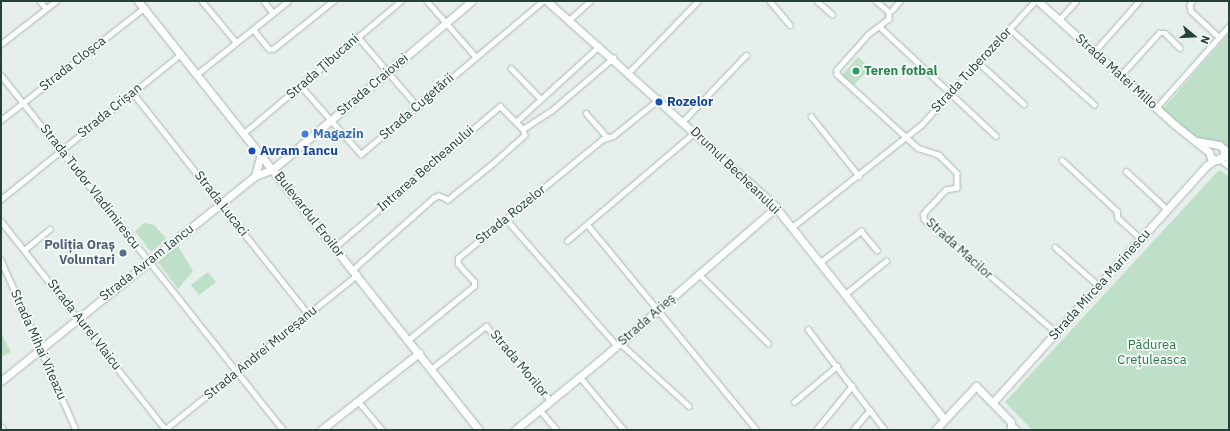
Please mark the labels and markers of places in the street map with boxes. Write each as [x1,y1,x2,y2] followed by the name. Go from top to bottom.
[864,63,937,79] place label: Teren fotbal
[851,66,861,76] marker: Teren fotbal
[667,94,713,110] place label: Rozelor
[654,97,664,107] marker: Rozelor
[313,126,364,142] place label: Magazin
[300,129,310,139] marker: Magazin
[260,143,338,159] place label: Avram Iancu
[247,146,257,156] marker: Avram Iancu
[44,238,115,269] place label: Poliția Oraș Voluntari
[118,248,128,258] marker: Poliția Oraș Voluntari

